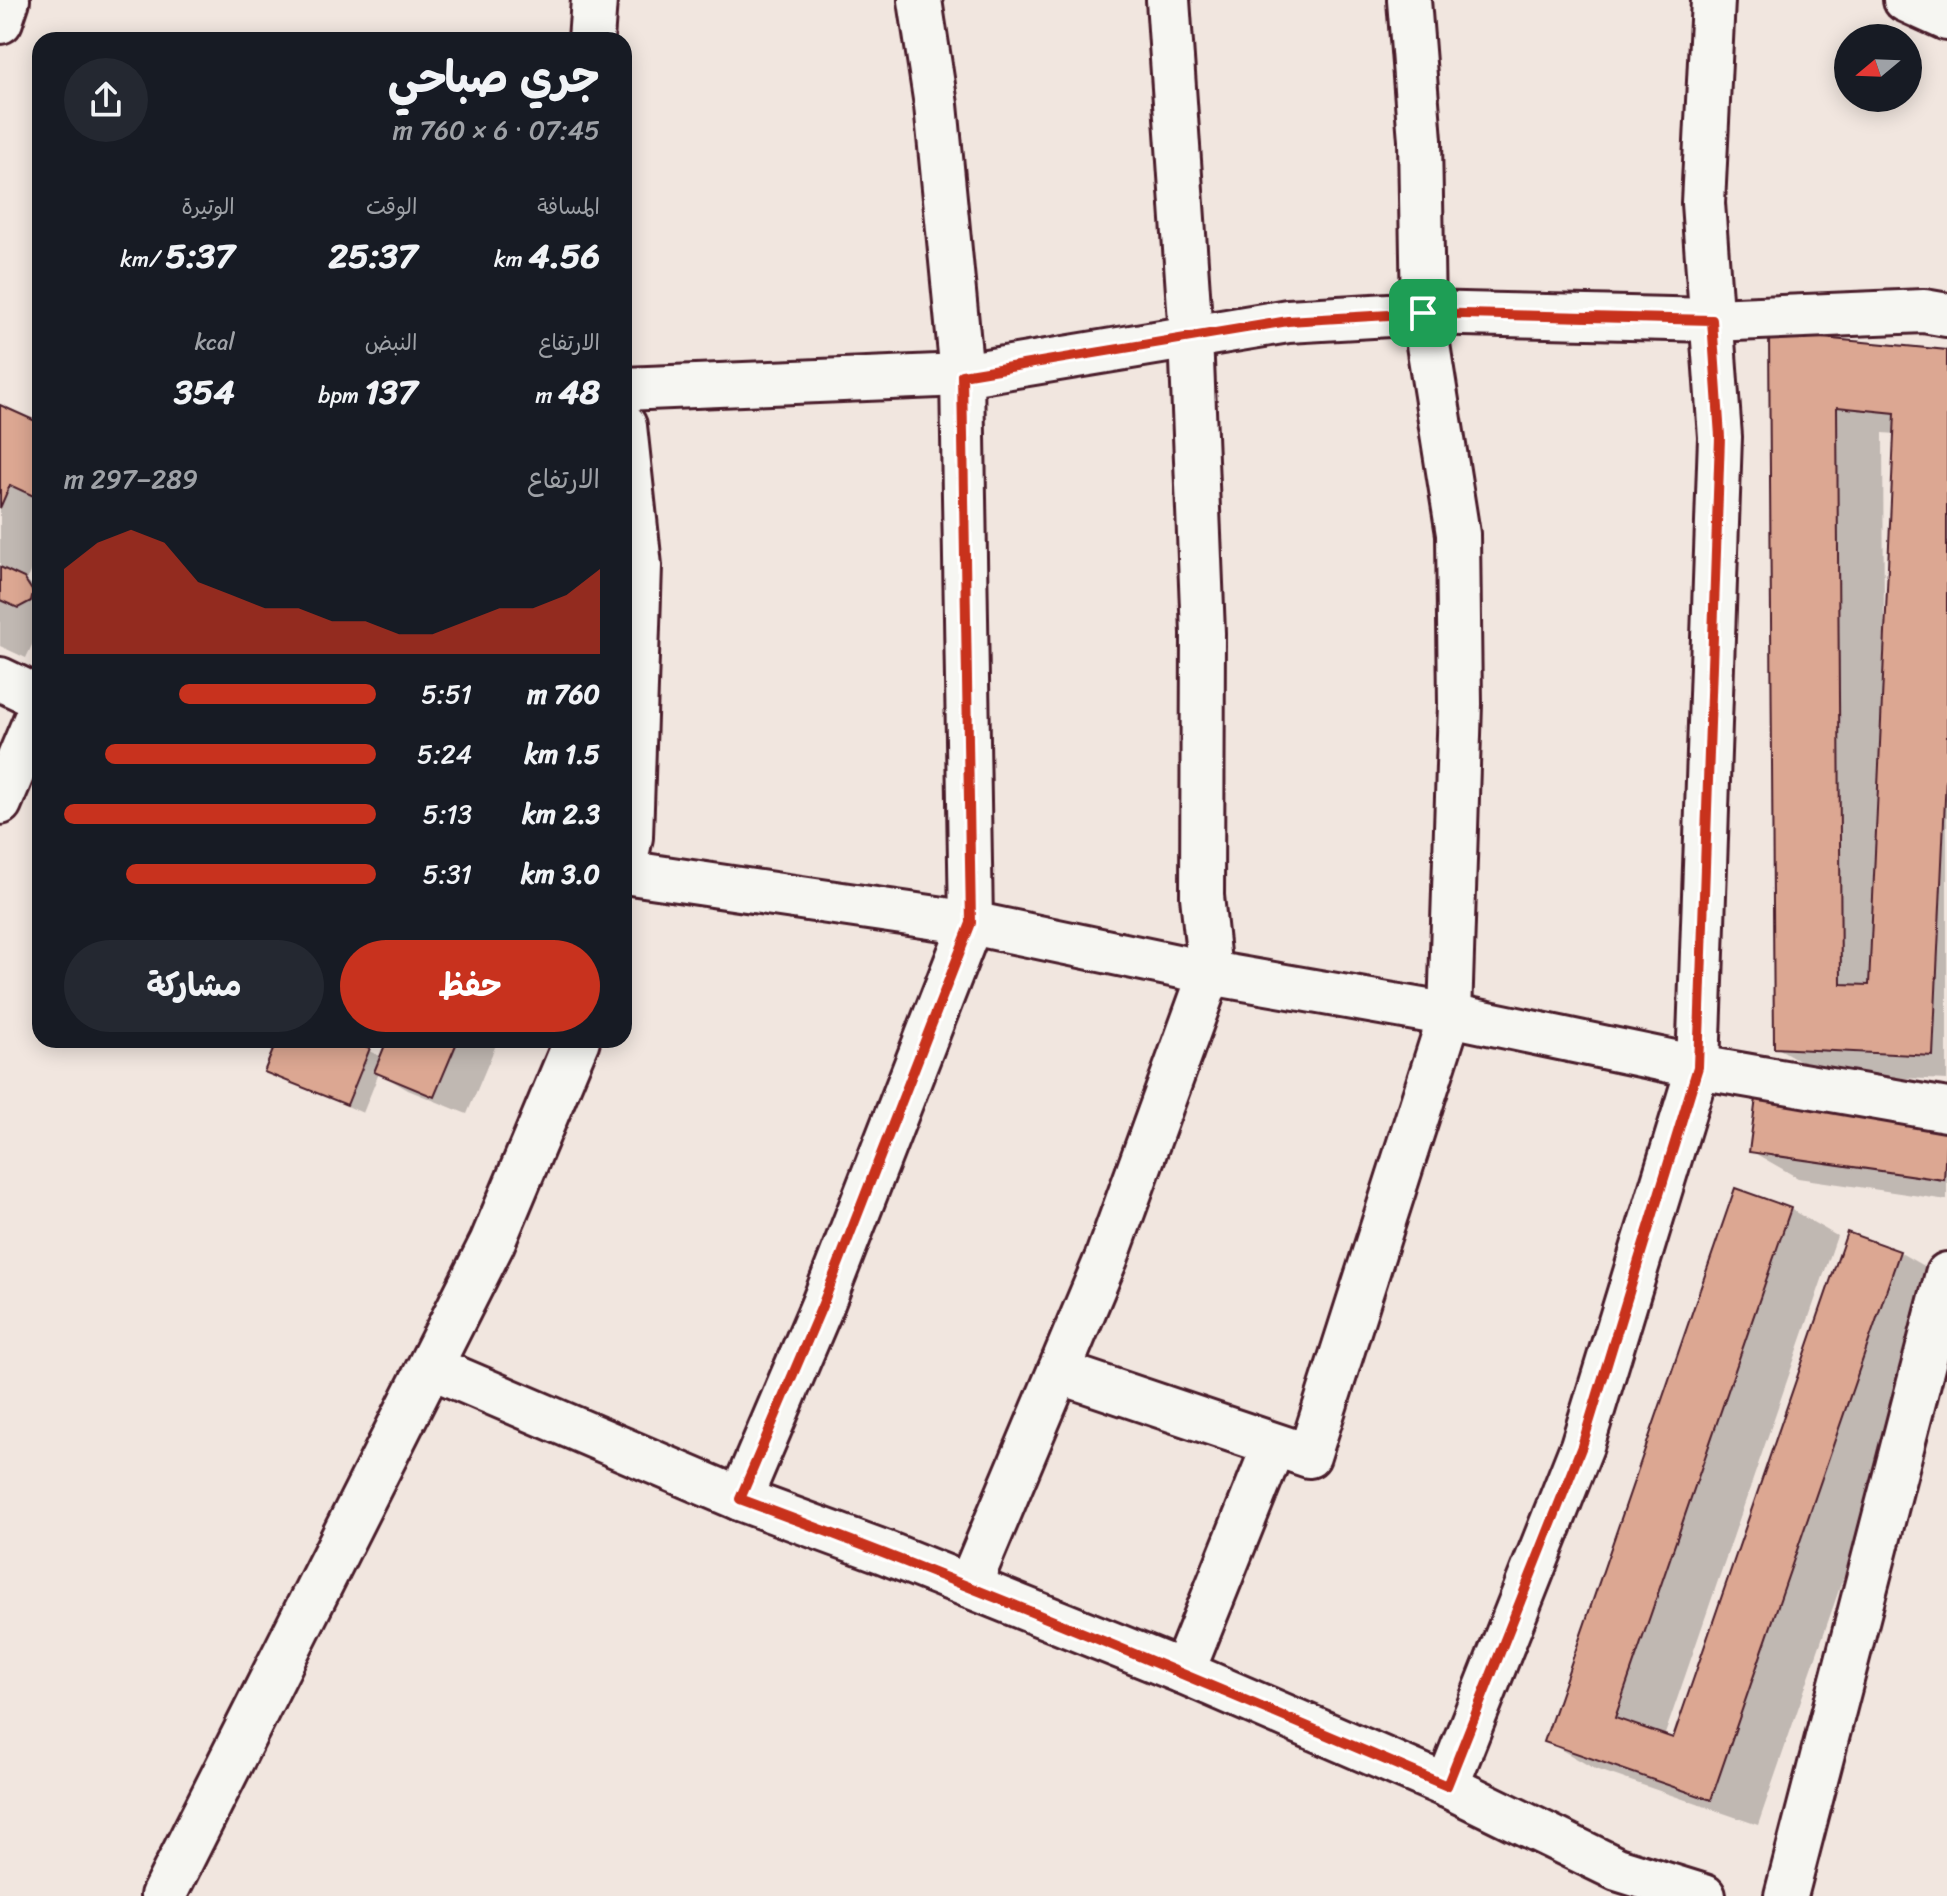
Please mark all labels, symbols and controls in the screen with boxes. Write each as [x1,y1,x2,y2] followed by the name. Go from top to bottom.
[1834,24,1922,112] north arrow
[1834,24,1922,112] map controls
[388,38,600,116] text: جري صباحي
[64,58,148,142] button: share
[393,107,600,153] text: 07:45 · 6 × 760 m
[182,187,235,226] text: الوتيرة
[366,187,417,226] text: الوقت
[537,187,600,226] text: المسافة
[166,226,235,286] text: 5:37
[329,226,417,286] text: 25:37
[528,226,600,286] text: 4.56
[120,240,166,279] text: /km
[494,240,528,279] text: km
[1389,279,1457,347] pin
[1401,291,1445,335] icon: arrive
[195,323,235,362] text: kcal
[365,323,417,362] text: النبض
[538,323,600,362] text: الارتفاع
[174,362,235,422] text: 354
[365,362,417,422] text: 137
[558,362,600,422] text: 48
[318,376,365,415] text: bpm
[536,376,558,415] text: m
[64,456,198,502] text: 289–297 m
[527,456,600,502] text: الارتفاع
[421,671,472,717] text: 5:51
[527,671,600,717] text: 760 m
[417,731,472,777] text: 5:24
[525,731,600,777] text: 1.5 km
[423,791,472,837] text: 5:13
[522,791,600,837] text: 2.3 km
[423,851,472,897] text: 5:31
[521,851,600,897] text: 3.0 km
[64,940,324,1032] button: مشاركة
[340,940,600,1032] button: حفظ

